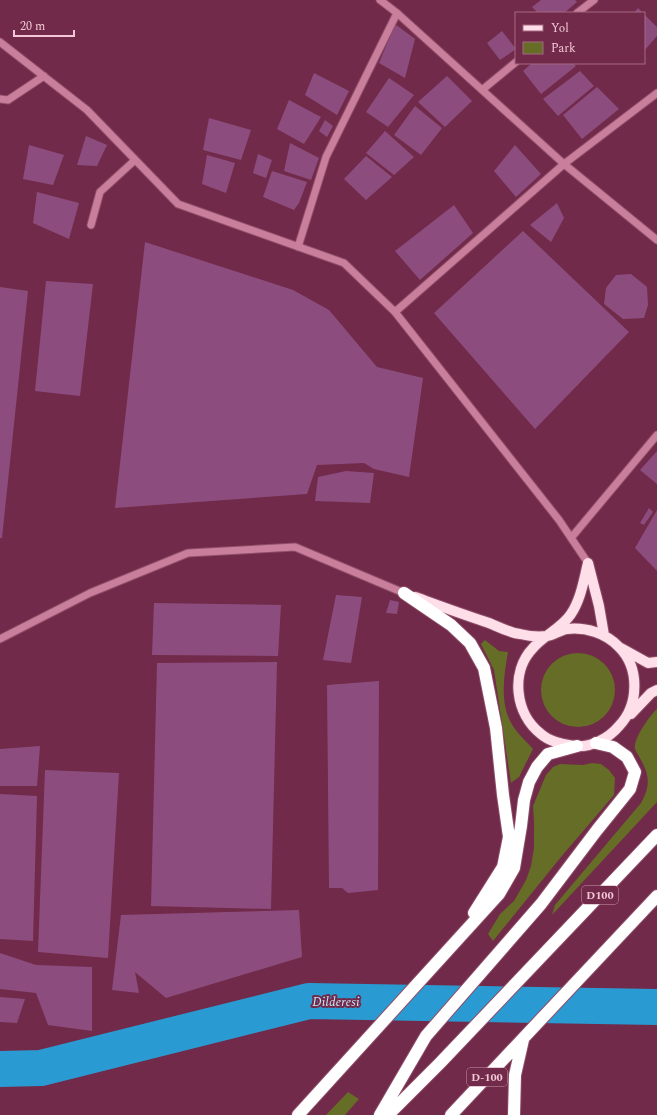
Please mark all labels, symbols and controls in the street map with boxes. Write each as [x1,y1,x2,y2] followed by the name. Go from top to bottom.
[14,12,74,38] scale bar
[515,12,645,64] legend
[20,17,45,36] text: 20 m
[551,19,569,38] text: Yol
[551,39,576,58] text: Park
[582,886,618,904] road number: D100
[312,992,360,1012] water label: Dilderesi
[467,1068,507,1086] road number: D-100

